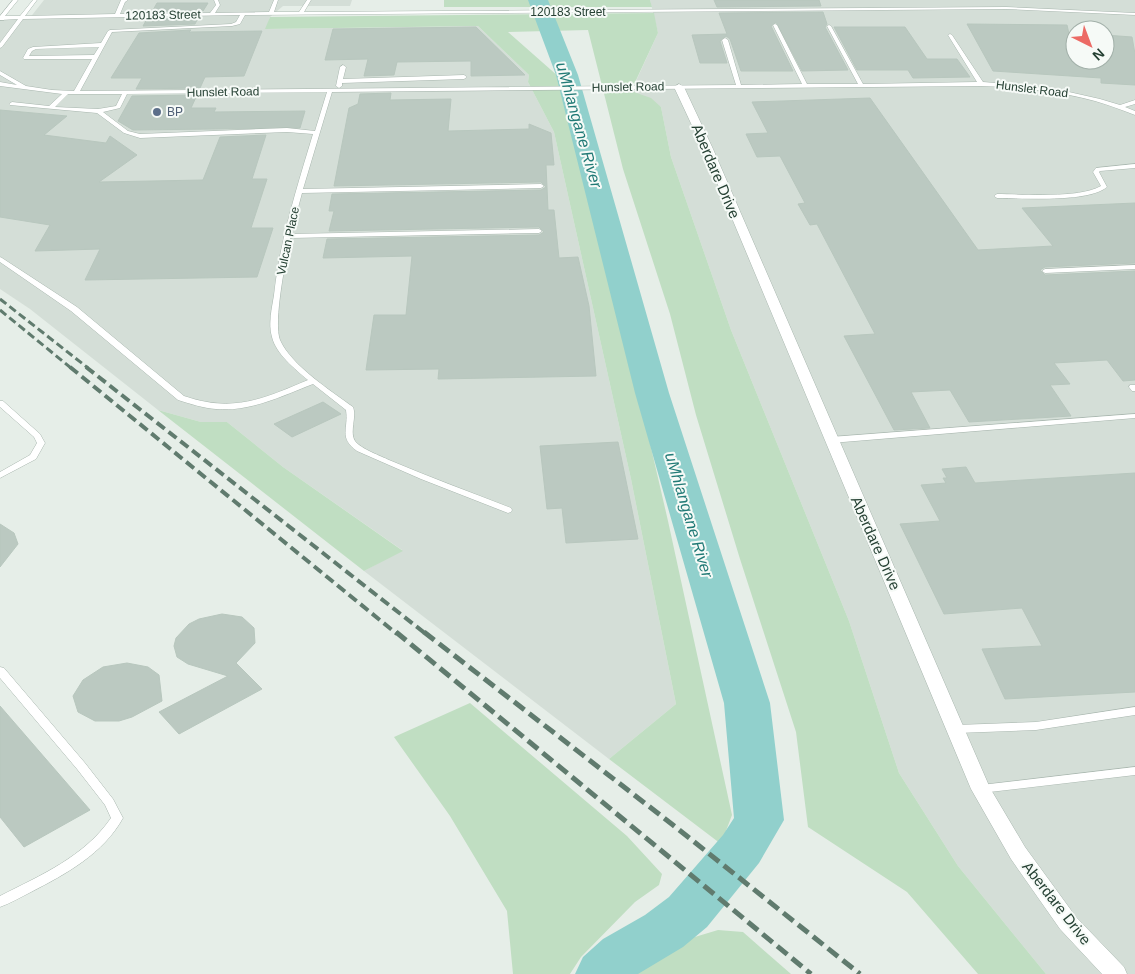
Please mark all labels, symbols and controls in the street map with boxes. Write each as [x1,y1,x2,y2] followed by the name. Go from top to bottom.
[530,5,606,19] street label: 120183 Street
[125,7,201,23] street label: 120183 Street
[1065,20,1115,70] north arrow
[1090,45,1108,64] text: N
[553,60,605,190] water label: uMhlangane River
[995,78,1069,100] street label: Hunslet Road
[592,79,664,95] street label: Hunslet Road
[187,84,259,100] street label: Hunslet Road
[167,105,183,119] place label: BP
[151,106,163,118] marker: BP
[688,121,744,221] street label: Aberdare Drive
[274,205,302,276] street label: Vulcan Place
[662,450,716,580] water label: uMhlangane River
[848,493,904,593] street label: Aberdare Drive
[1019,858,1095,948] street label: Aberdare Drive

